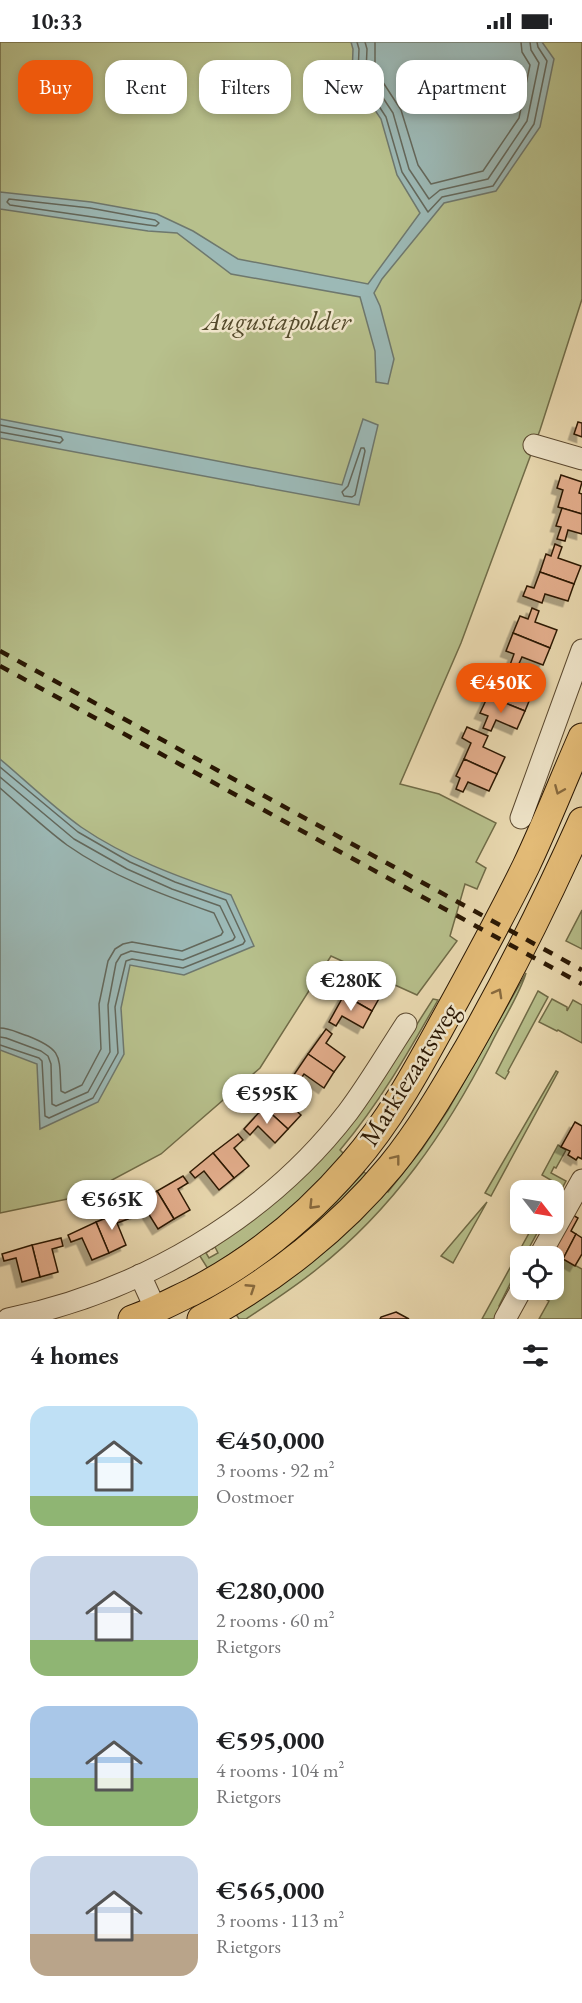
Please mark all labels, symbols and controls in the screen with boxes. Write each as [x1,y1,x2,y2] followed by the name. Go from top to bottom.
[30,7,83,36] text: 10:33
[18,60,93,114] chip: Buy
[105,60,187,114] chip: Rent
[199,60,291,114] chip: Filters
[303,60,384,114] chip: New
[396,60,527,114] chip: Apartment
[201,303,352,338] park label: Augustapolder
[459,663,543,714] pin: €450K
[470,669,532,695] text: €450K
[554,784,566,795] one-way arrow
[309,961,393,1012] pin: €280K
[320,967,382,993] text: €280K
[491,989,503,1000] one-way arrow
[351,996,467,1152] street label: Markiezaatsweg
[225,1074,309,1125] pin: €595K
[236,1080,298,1106] text: €595K
[389,1155,400,1166] one-way arrow
[70,1180,154,1231] pin: €565K
[510,1180,564,1234] north arrow
[510,1180,564,1300] map controls
[81,1186,143,1212] text: €565K
[309,1199,320,1209] one-way arrow
[510,1246,564,1300] button: locate
[245,1285,256,1296] one-way arrow
[30,1338,119,1372] text: 4 homes
[519,1339,552,1372] icon: filters
[216,1423,324,1457] text: €450,000
[78,1430,150,1502] icon: home
[216,1457,335,1483] text: 3 rooms · 92 m²
[216,1483,294,1509] text: Oostmoer
[216,1573,324,1607] text: €280,000
[78,1580,150,1652] icon: home
[216,1607,335,1633] text: 2 rooms · 60 m²
[216,1633,281,1659] text: Rietgors
[216,1723,324,1757] text: €595,000
[78,1730,150,1802] icon: home
[216,1757,344,1783] text: 4 rooms · 104 m²
[216,1783,281,1809] text: Rietgors
[216,1873,324,1907] text: €565,000
[78,1880,150,1952] icon: home
[216,1907,344,1933] text: 3 rooms · 113 m²
[216,1933,281,1959] text: Rietgors

